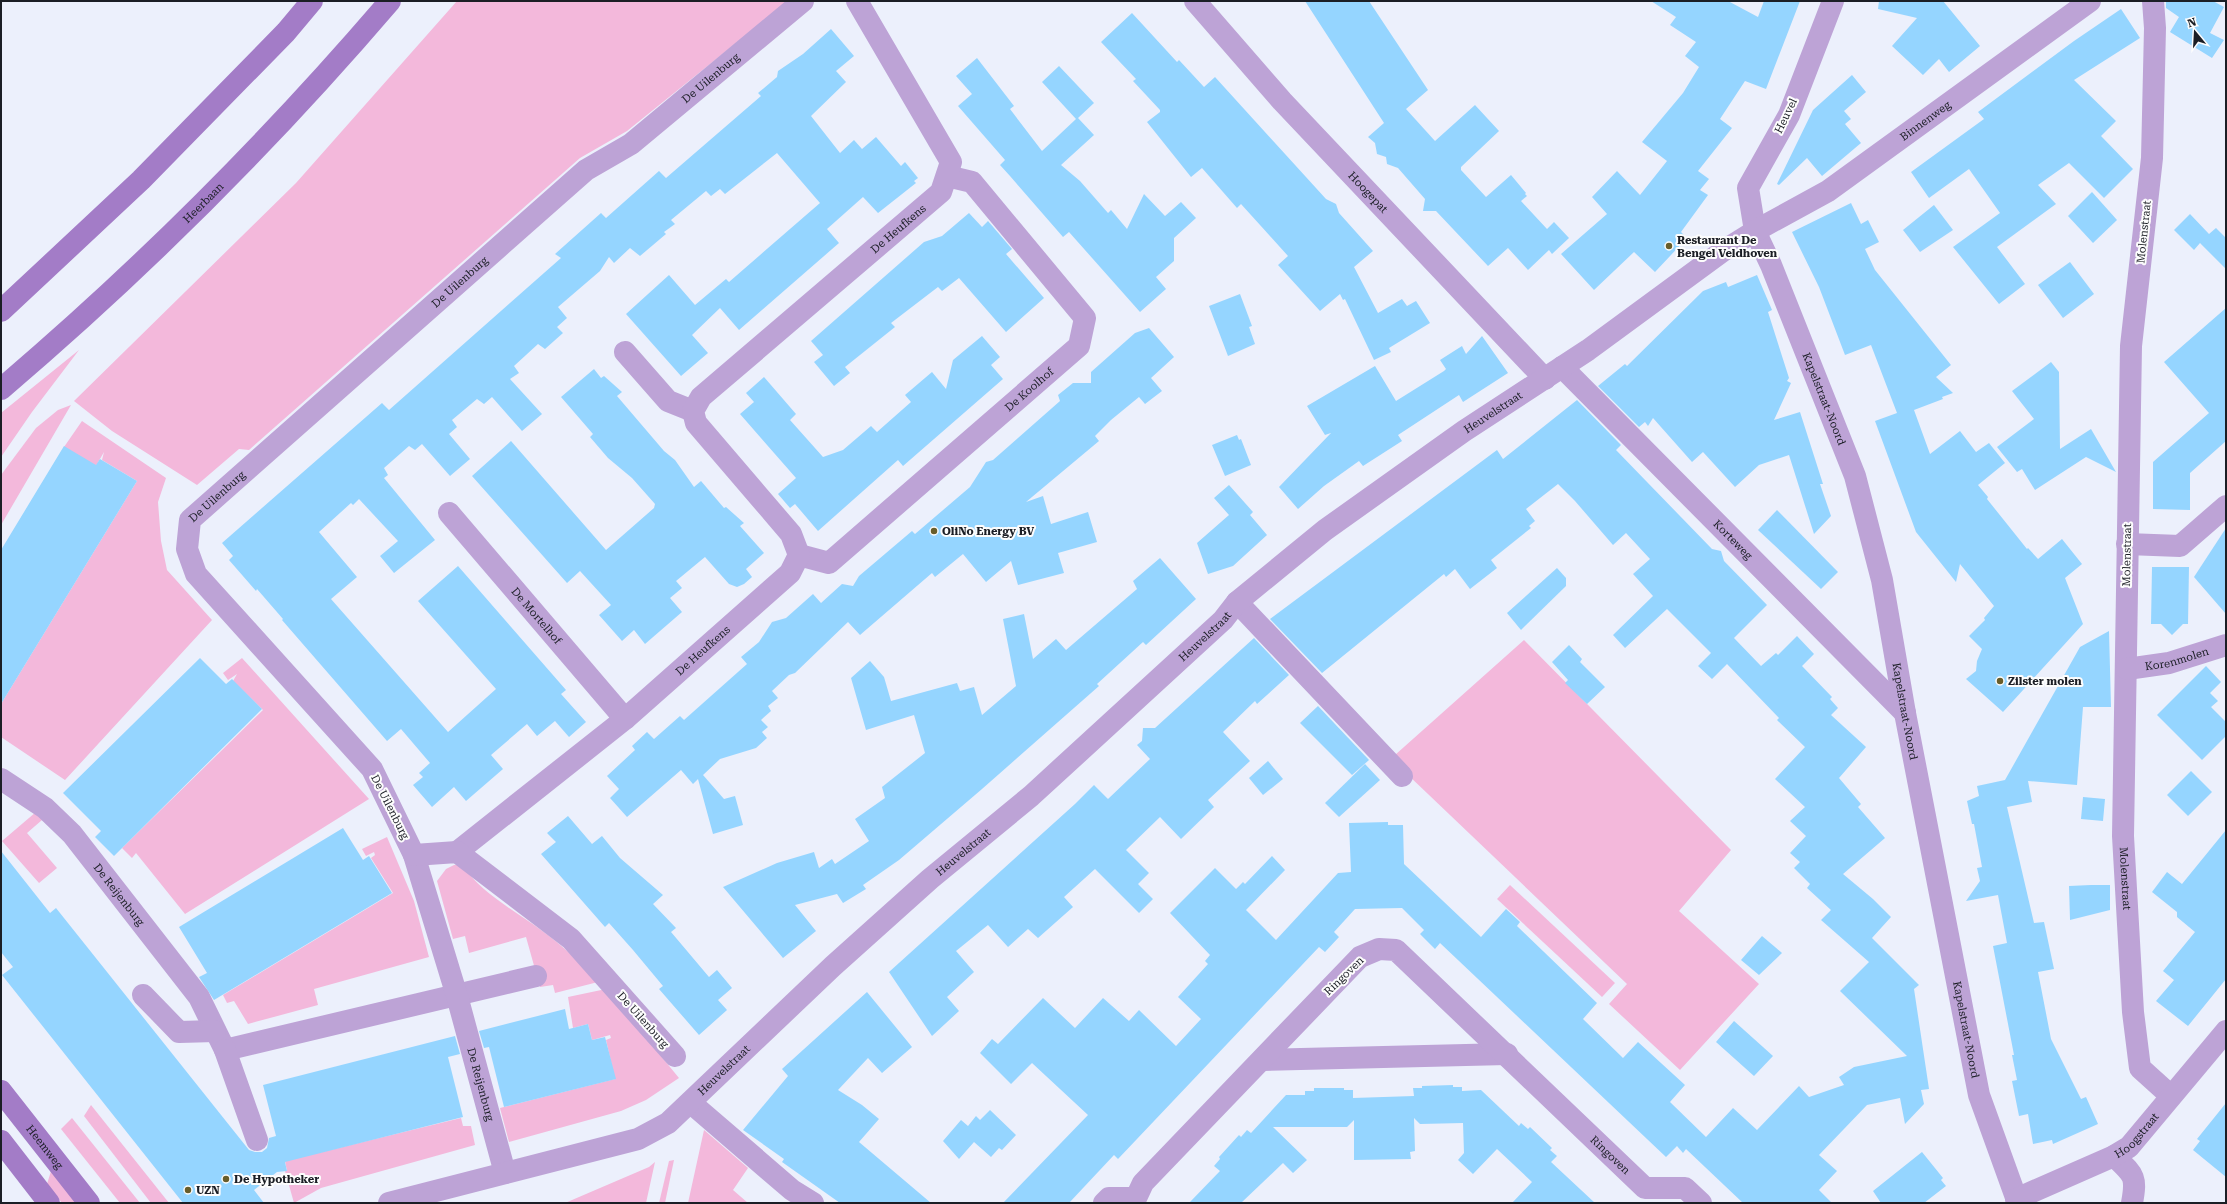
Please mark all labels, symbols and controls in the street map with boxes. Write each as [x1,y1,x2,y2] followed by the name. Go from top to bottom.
[2175,12,2215,52] north arrow
[2186,15,2199,30] text: N
[679,50,742,106] street label: De Uilenburg
[1772,96,1800,136] street label: Heuvel
[1897,97,1954,143] street label: Binnenweg
[1346,169,1391,215] street label: Hoogepat
[180,180,226,226] street label: Heerbaan
[2134,200,2154,264] street label: Molenstraat
[868,202,928,256] street label: De Heufkens
[1677,234,1778,260] place label: Restaurant De Bengel Veldhoven
[1664,241,1674,251] marker: Restaurant De Bengel Veldhoven
[429,253,491,310] street label: De Uilenburg
[1800,351,1848,447] street label: Kapelstraat-Noord
[1002,364,1057,414] street label: De Koolhof
[1461,388,1525,436] street label: Heuvelstraat
[186,467,248,525] street label: De Uilenburg
[1711,517,1756,563] street label: Korteweg
[2120,523,2134,587] street label: Molenstraat
[942,525,1034,538] place label: OliNo Energy BV
[929,526,939,536] marker: OliNo Energy BV
[509,585,565,647] street label: De Mortelhof
[1176,609,1234,664] street label: Heuvelstraat
[673,623,733,678] street label: De Heufkens
[2144,644,2210,673] street label: Korenmolen
[1890,662,1920,761] street label: Kapelstraat-Noord
[2008,675,2082,688] place label: Zilster molen
[1995,676,2005,686] marker: Zilster molen
[368,773,412,842] street label: De Uilenburg
[933,825,993,878] street label: Heuvelstraat
[2117,847,2134,911] street label: Molenstraat
[91,861,148,929] street label: De Reijenburg
[1321,954,1367,998] street label: Ringoven
[1951,980,1982,1079] street label: Kapelstraat-Noord
[615,989,672,1051] street label: De Uilenburg
[695,1042,752,1098] street label: Heuvelstraat
[465,1046,497,1123] street label: De Reijenburg
[2112,1110,2161,1161] street label: Hoogstraat
[24,1122,67,1172] street label: Heemweg
[1588,1133,1633,1177] street label: Ringoven
[234,1173,319,1186] place label: De Hypotheker
[221,1174,231,1184] marker: De Hypotheker
[196,1184,220,1197] place label: UZN
[183,1185,193,1195] marker: UZN

